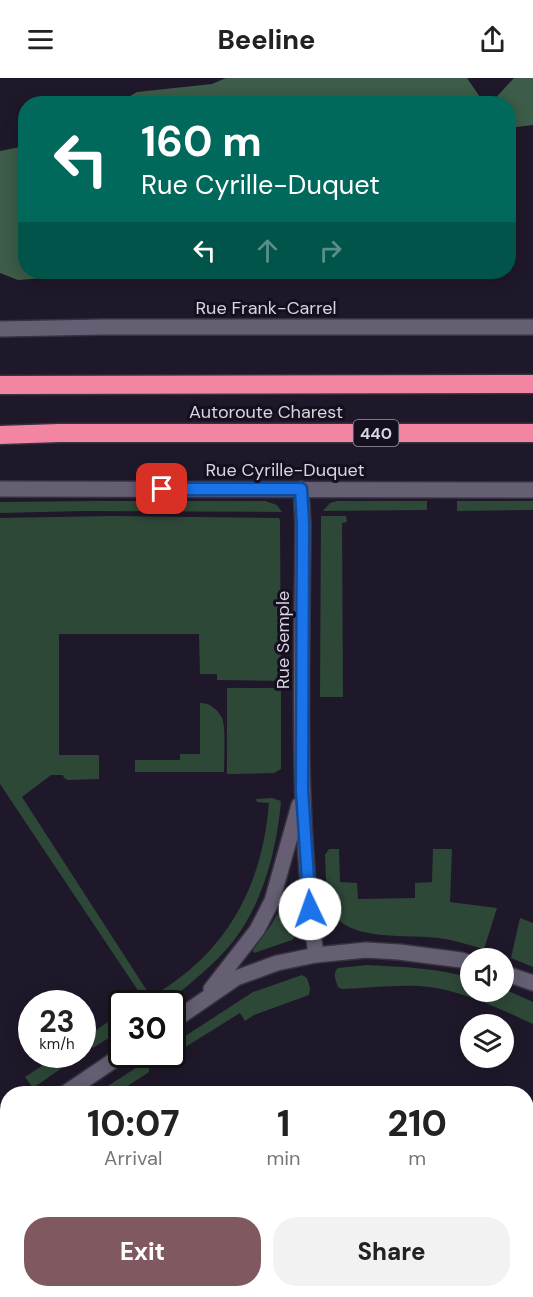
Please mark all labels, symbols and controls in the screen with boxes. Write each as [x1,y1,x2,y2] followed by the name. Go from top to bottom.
[218,22,315,57] text: Beeline
[24,23,57,56] icon: menu
[476,23,509,56] icon: share
[141,114,262,169] text: 160 m
[42,120,120,198] icon: left
[141,167,380,202] text: Rue Cyrille-Duquet
[188,234,221,267] icon: left
[251,234,284,267] icon: ahead
[314,234,347,267] icon: right
[195,296,337,320] street label: Rue Frank-Carrel
[189,400,343,424] street label: Autoroute Charest
[354,420,398,446] road number: 440
[205,458,365,482] street label: Rue Cyrille-Duquet
[136,463,187,514] pin
[145,472,178,505] icon: arrive
[271,591,295,689] street label: Rue Semple
[278,877,342,941] position arrow
[460,948,514,1068] map controls
[460,948,514,1002] button: sound
[108,990,186,1068] speed limit sign: 30
[39,1002,75,1041] text: 23
[460,1014,514,1068] button: layers
[39,1034,75,1054] text: km/h
[87,1100,180,1147] text: 10:07
[277,1100,290,1147] text: 1
[388,1100,447,1147] text: 210
[104,1145,162,1171] text: Arrival
[266,1145,301,1171] text: min
[408,1145,426,1171] text: m
[24,1217,261,1286] button: Exit
[273,1217,510,1286] button: Share

